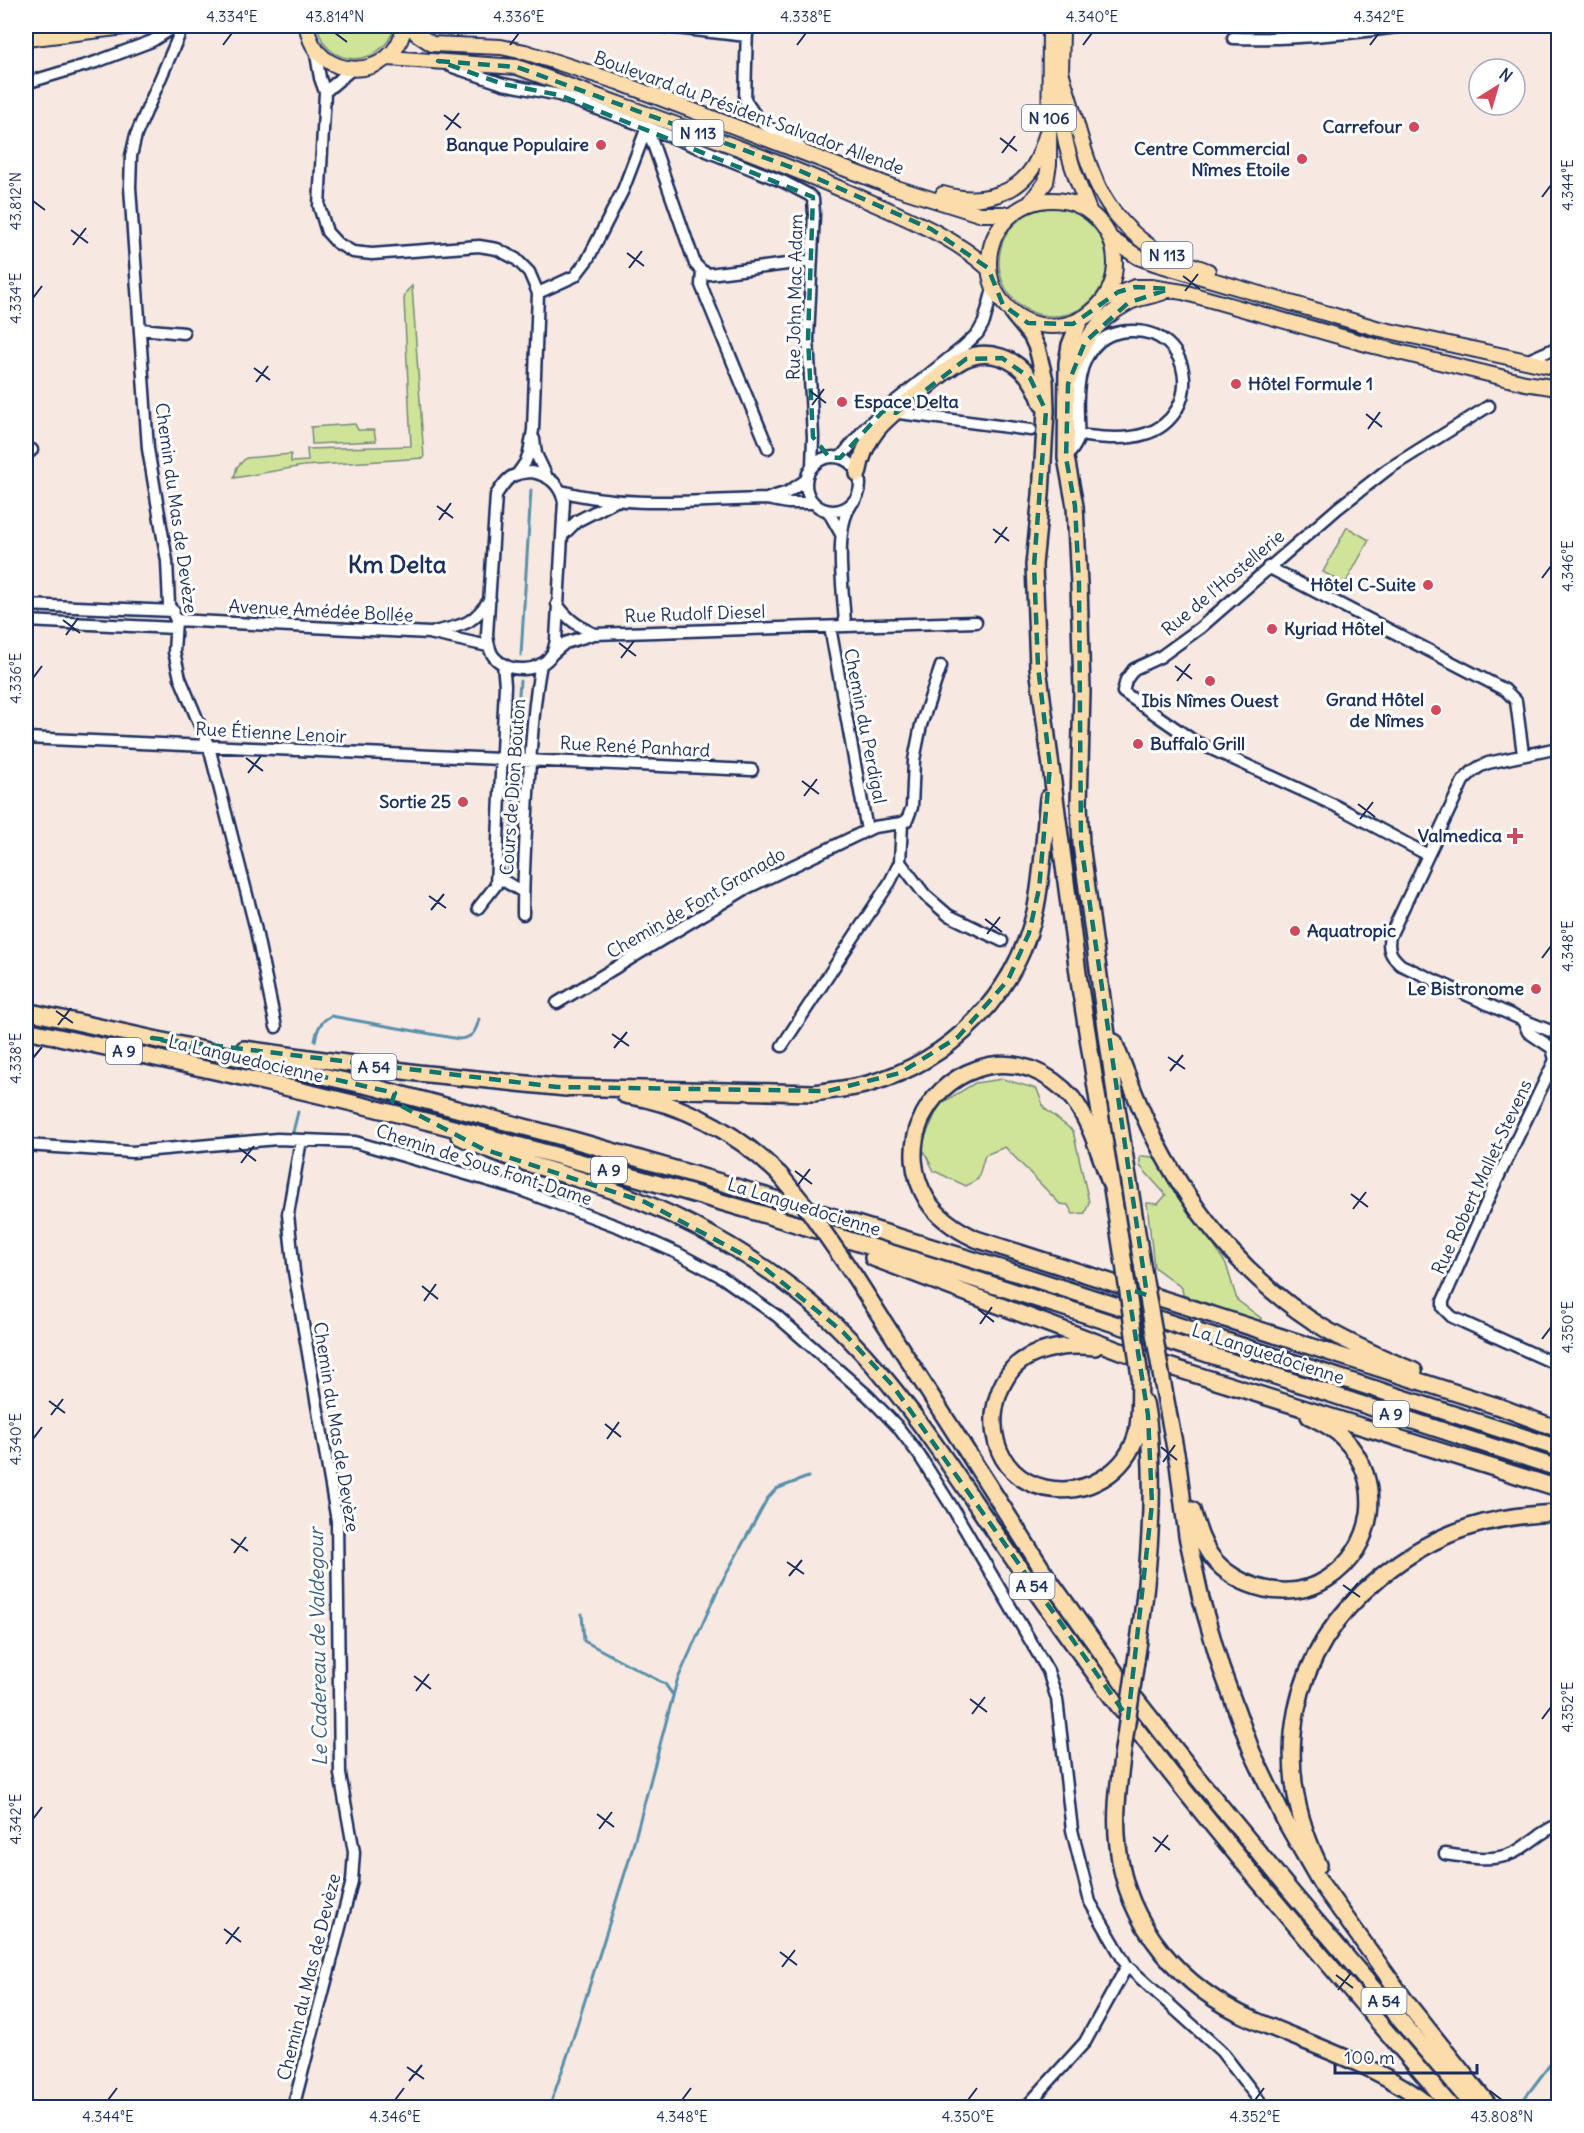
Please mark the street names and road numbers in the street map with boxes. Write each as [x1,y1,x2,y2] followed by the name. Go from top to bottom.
[591,46,907,179] street label: Boulevard du Président Salvador Allende
[1022,105,1076,131] road number: N 106
[672,120,724,146] road number: N 113
[782,213,807,380] street label: Rue John Mac Adam
[1142,242,1192,268] road number: N 113
[150,401,203,615] street label: Chemin du Mas de Devèze
[1157,525,1289,641] street label: Rue de l'Hostellerie
[228,594,414,627] street label: Avenue Amédée Bollée
[624,600,766,627] street label: Rue Rudolf Diesel
[839,646,892,806] street label: Chemin du Perdigal
[495,698,530,876] street label: Cours de Dion Bouton
[195,717,348,748] street label: Rue Étienne Lenoir
[559,731,711,762] street label: Rue René Panhard
[602,842,789,963] street label: Chemin de Font Granado
[166,1029,326,1088] street label: La Languedocienne
[106,1038,142,1064] road number: A 9
[352,1054,397,1080] road number: A 54
[1426,1076,1537,1278] street label: Rue Robert Mallet-Stevens
[373,1119,595,1210] street label: Chemin de Sous Font-Dame
[591,1157,627,1183] road number: A 9
[725,1172,883,1241] street label: La Languedocienne
[1189,1318,1347,1389] street label: La Languedocienne
[309,1320,364,1534] street label: Chemin du Mas de Devèze
[1373,1401,1409,1427] road number: A 9
[1010,1573,1054,1599] road number: A 54
[272,1871,345,2083] street label: Chemin du Mas de Devèze
[1362,1988,1406,2014] road number: A 54

